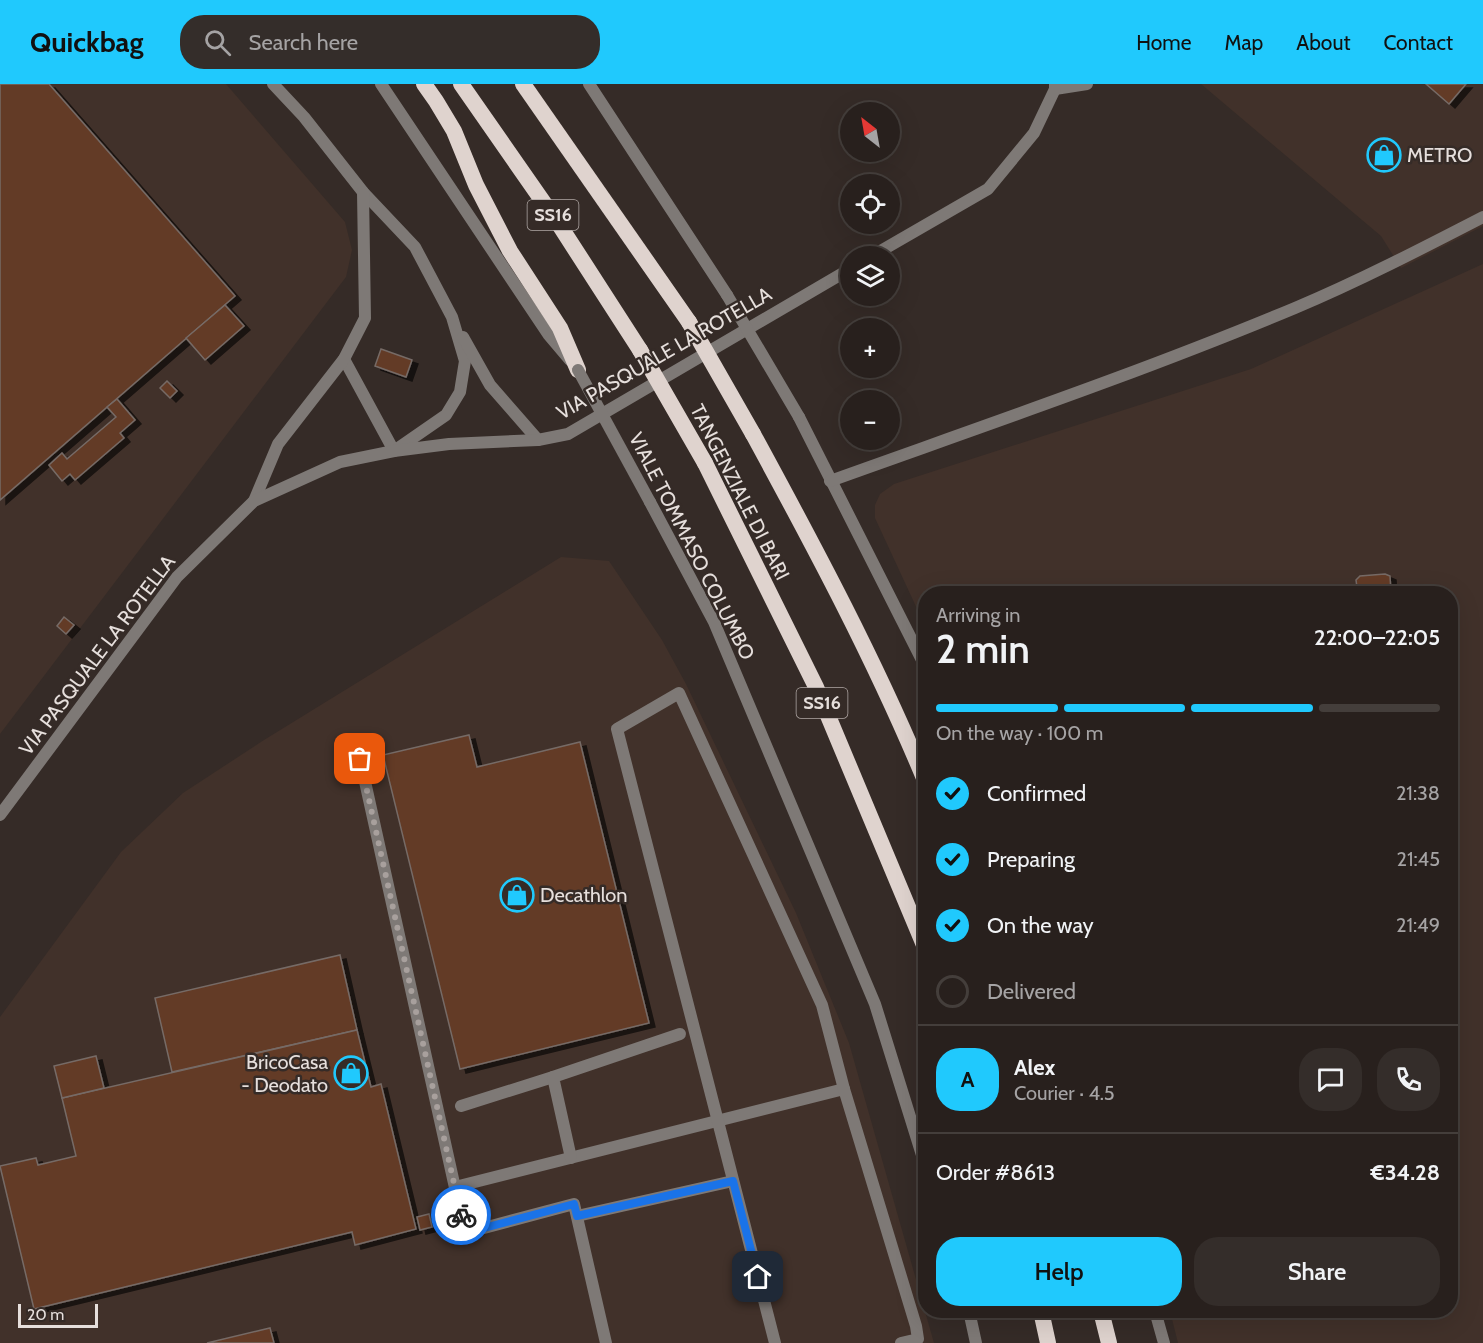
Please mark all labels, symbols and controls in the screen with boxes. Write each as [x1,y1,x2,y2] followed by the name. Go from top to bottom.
[180,15,600,69] search box
[30,25,144,59] text: Quickbag
[201,26,234,59] icon: search
[249,29,358,56] text: Search here
[1136,30,1192,55] text: Home
[1225,30,1263,55] text: Map
[1296,30,1350,55] text: About
[1383,30,1453,55] text: Contact
[840,102,900,162] north arrow
[840,102,900,450] map controls
[1366,137,1402,173] shop icon: METRO
[1407,143,1472,167] place label: METRO
[840,174,900,234] button: locate
[528,200,578,230] road number: SS16
[840,246,900,306] button: layers
[552,281,776,424] street label: VIA PASQUALE LA ROTELLA
[840,318,900,378] button: +
[840,390,900,450] button: −
[685,400,795,584] street label: TANGENZIALE DI BARI
[624,428,760,664] street label: VIALE TOMMASO COLUMBO
[14,550,180,760] street label: VIA PASQUALE LA ROTELLA
[936,603,1020,627] text: Arriving in
[1314,624,1440,651] text: 22:00–22:05
[936,625,1030,673] text: 2 min
[796,688,848,718] road number: SS16
[936,721,1103,745] text: On the way · 100 m
[334,733,385,784] pin
[343,742,376,775] icon: bag
[936,777,969,810] icon: check
[987,780,1086,807] text: Confirmed
[1396,781,1440,805] text: 21:38
[936,843,969,876] icon: check
[987,846,1075,873] text: Preparing
[1396,847,1440,871] text: 21:45
[499,877,535,913] shop icon: Decathlon
[540,883,628,907] place label: Decathlon
[936,909,969,942] icon: check
[987,912,1094,939] text: On the way
[1396,913,1440,937] text: 21:49
[987,978,1076,1005] text: Delivered
[1299,1048,1362,1111] button: chat
[1377,1048,1440,1111] button: phone
[241,1050,328,1097] place label: BricoCasa - Deodato
[1014,1054,1055,1081] text: Alex
[333,1055,369,1091] shop icon: BricoCasa - Deodato
[961,1066,974,1093] text: A
[1014,1081,1115,1105] text: Courier · 4.5
[936,1159,1055,1186] text: Order #8613
[1371,1159,1440,1186] text: €34.28
[431,1185,491,1245] courier
[445,1199,478,1232] icon: bike
[936,1237,1182,1306] button: Help
[1194,1237,1440,1306] button: Share
[732,1251,783,1302] pin
[741,1260,774,1293] icon: home
[18,1301,98,1328] scale bar
[27,1305,64,1324] text: 20 m

